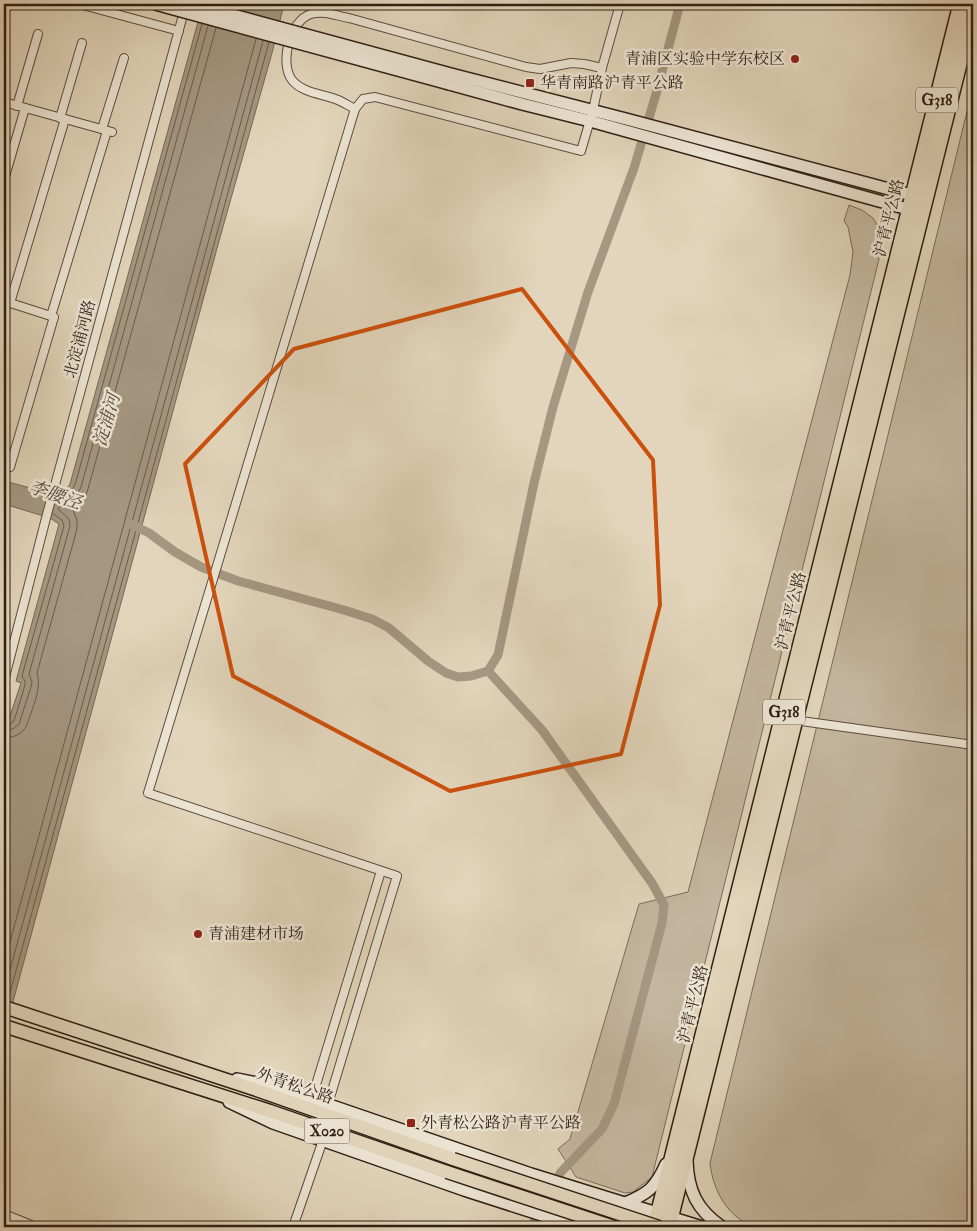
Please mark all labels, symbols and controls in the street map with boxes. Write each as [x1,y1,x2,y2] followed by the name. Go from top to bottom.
[625,49,785,69] place label: 青浦区实验中学东校区
[789,53,801,65] marker: 青浦区实验中学东校区
[540,73,684,93] place label: 华青南路沪青平公路
[524,77,536,89] marker: 华青南路沪青平公路
[916,88,958,112] road number: G318
[870,177,908,259] street label: 沪青平公路
[60,298,100,380] street label: 北淀浦河路
[89,388,126,449] water label: 淀浦河
[26,475,86,515] water label: 李腰泾
[772,570,810,652] street label: 沪青平公路
[763,700,805,724] road number: G318
[208,924,304,944] place label: 青浦建材市场
[192,928,204,940] marker: 青浦建材市场
[674,963,712,1045] street label: 沪青平公路
[254,1064,336,1108] street label: 外青松公路
[421,1113,581,1133] place label: 外青松公路沪青平公路
[405,1117,417,1129] marker: 外青松公路沪青平公路
[304,1118,350,1144] road number: X020

